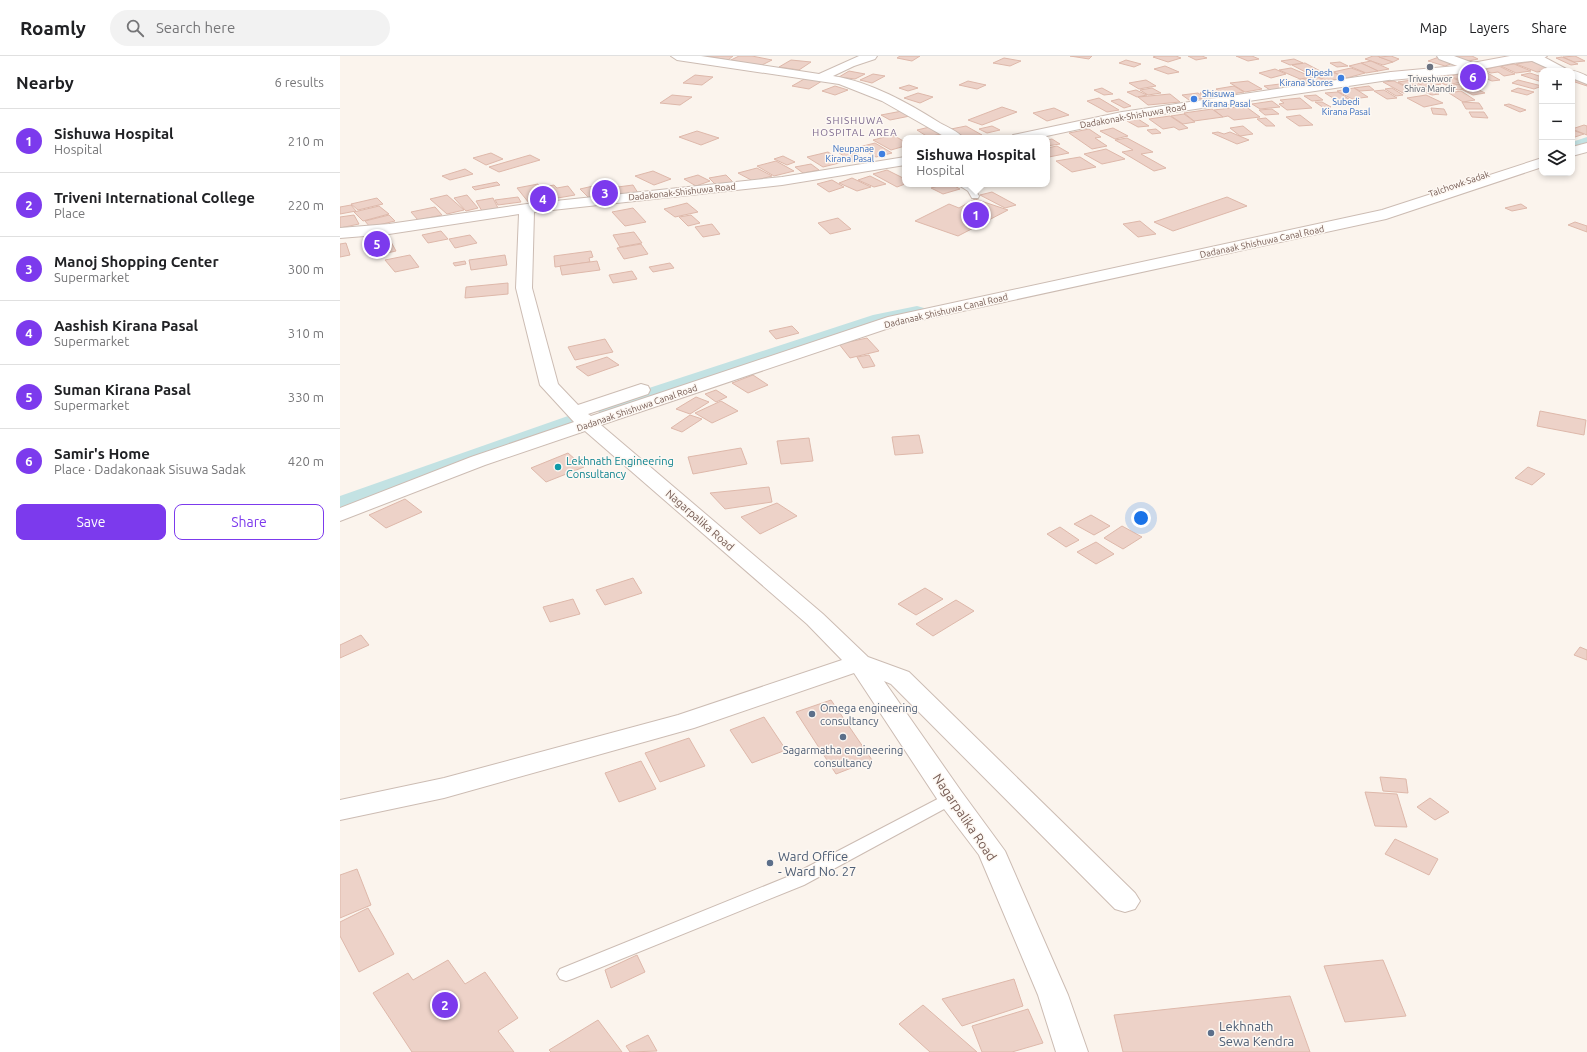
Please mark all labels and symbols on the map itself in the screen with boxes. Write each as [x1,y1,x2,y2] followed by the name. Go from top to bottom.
[1425,62,1435,72] marker: Triveshwor Shiva Mandir
[1460,62,1486,92] pin: 6
[1280,68,1333,88] place label: Dipesh Kirana Stores
[1336,73,1346,83] marker: Dipesh Kirana Stores
[1404,74,1456,94] place label: Triveshwor Shiva Mandir
[1341,85,1351,95] marker: Subedi Kirana Pasal
[1202,89,1251,109] place label: Shisuwa Kirana Pasal
[1189,94,1199,104] marker: Shisuwa Kirana Pasal
[1322,97,1371,117] place label: Subedi Kirana Pasal
[1079,102,1187,130] street label: Dadakonak-Shishuwa Road
[812,115,898,138] district label: SHISHUWA HOSPITAL AREA
[825,144,875,164] place label: Neupanae Kirana Pasal
[877,149,887,159] marker: Neupanae Kirana Pasal
[1427,169,1491,199] street label: Talchowk Sadak
[592,178,618,208] pin: 3
[628,181,736,203] street label: Dadakonak-Shishuwa Road
[530,184,556,214] pin: 4
[963,200,989,230] pin: 1
[1199,224,1325,260] street label: Dadanaak Shishuwa Canal Road
[364,229,390,259] pin: 5
[883,292,1009,330] street label: Dadanaak Shishuwa Canal Road
[575,383,699,433] street label: Dadanaak Shishuwa Canal Road
[566,455,674,480] place label: Lekhnath Engineering Consultancy
[553,462,563,472] marker: Lekhnath Engineering Consultancy
[663,487,737,553] street label: Nagarpalika Road
[1131,508,1151,528] your location
[820,702,918,727] place label: Omega engineering consultancy
[807,709,817,719] marker: Omega engineering consultancy
[838,732,848,742] marker: Sagarmatha engineering consultancy
[783,744,903,769] place label: Sagarmatha engineering consultancy
[931,771,999,863] street label: Nagarpalika Road
[778,849,856,878] place label: Ward Office - Ward No. 27
[765,858,775,868] marker: Ward Office - Ward No. 27
[432,990,458,1020] pin: 2
[1219,1019,1294,1048] place label: Lekhnath Sewa Kendra
[1206,1028,1216,1038] marker: Lekhnath Sewa Kendra

